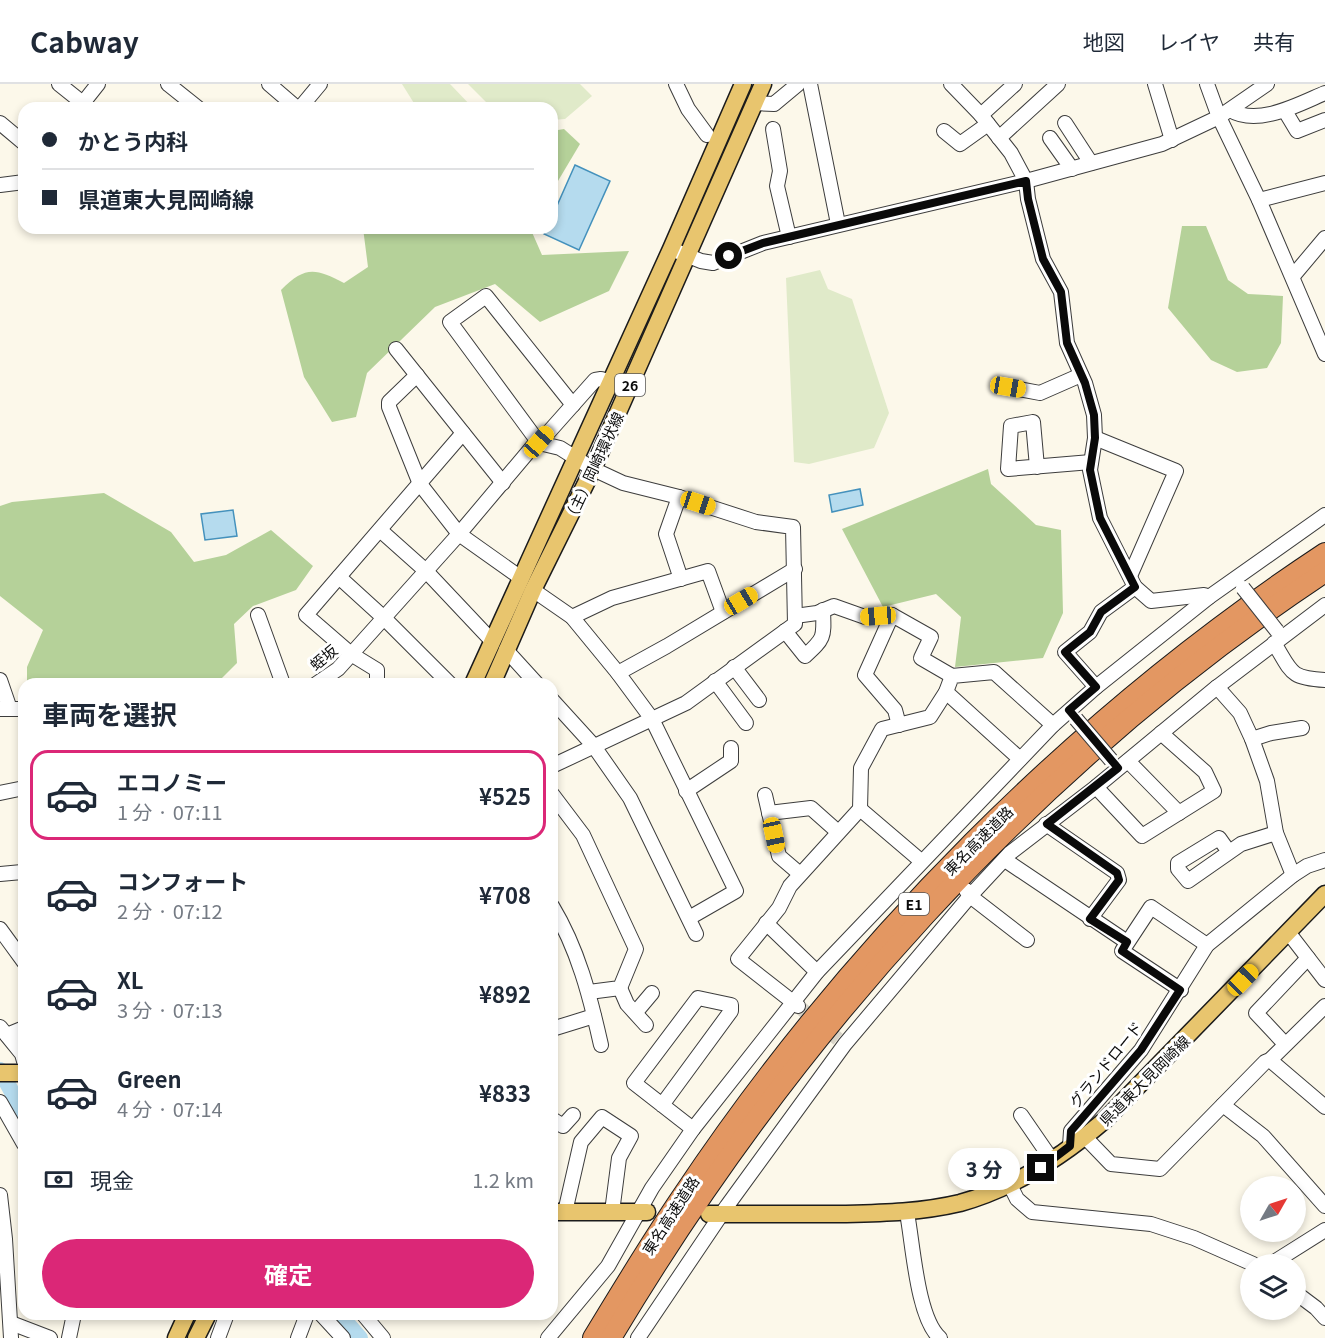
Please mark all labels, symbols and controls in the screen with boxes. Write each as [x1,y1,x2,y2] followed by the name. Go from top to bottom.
[30,21,139,61] text: Cabway
[1083,26,1125,56] text: 地図
[1158,26,1220,56] text: レイヤ
[1253,26,1295,56] text: 共有
[78,124,188,156] text: かとう内科
[78,182,254,214] text: 県道東大見岡崎線
[715,242,742,269] route start
[615,374,645,396] road number: 26
[989,375,1027,399] car
[558,408,628,526] street label: （主）岡崎環状線
[520,423,558,461] car
[678,489,718,517] car
[721,584,761,618] car
[859,606,897,626] car
[305,639,341,675] street label: 蛭坂
[42,694,177,733] text: 車両を選択
[117,765,227,797] text: エコノミー
[45,768,99,822] icon: car
[479,779,531,811] text: ¥525
[117,797,223,826] text: 1 分 · 07:11
[939,801,1017,879] street label: 東名高速道路
[761,816,787,854] car
[117,864,248,896] text: コンフォート
[45,867,99,921] icon: car
[479,878,531,910] text: ¥708
[899,893,929,915] road number: E1
[117,896,223,925] text: 2 分 · 07:12
[1224,961,1262,999] car
[117,963,144,995] text: XL
[45,966,99,1020] icon: car
[479,977,531,1009] text: ¥892
[117,995,223,1024] text: 3 分 · 07:13
[1064,1017,1146,1111] street label: グランドロード
[1094,1030,1194,1130] street label: 県道東大見岡崎線
[117,1062,182,1094] text: Green
[45,1065,99,1119] icon: car
[479,1076,531,1108] text: ¥833
[117,1094,223,1123] text: 4 分 · 07:14
[948,1147,1020,1189] callout: 3 分
[966,1154,1002,1183] text: 3 分
[1027,1154,1054,1181] route end
[42,1163,75,1196] icon: cash
[90,1163,134,1195] text: 現金
[472,1165,534,1194] text: 1.2 km
[637,1172,703,1258] street label: 東名高速道路
[1240,1176,1306,1242] north arrow
[1240,1176,1306,1320] map controls
[42,1239,534,1308] button: 確定
[1240,1254,1306,1320] button: layers

